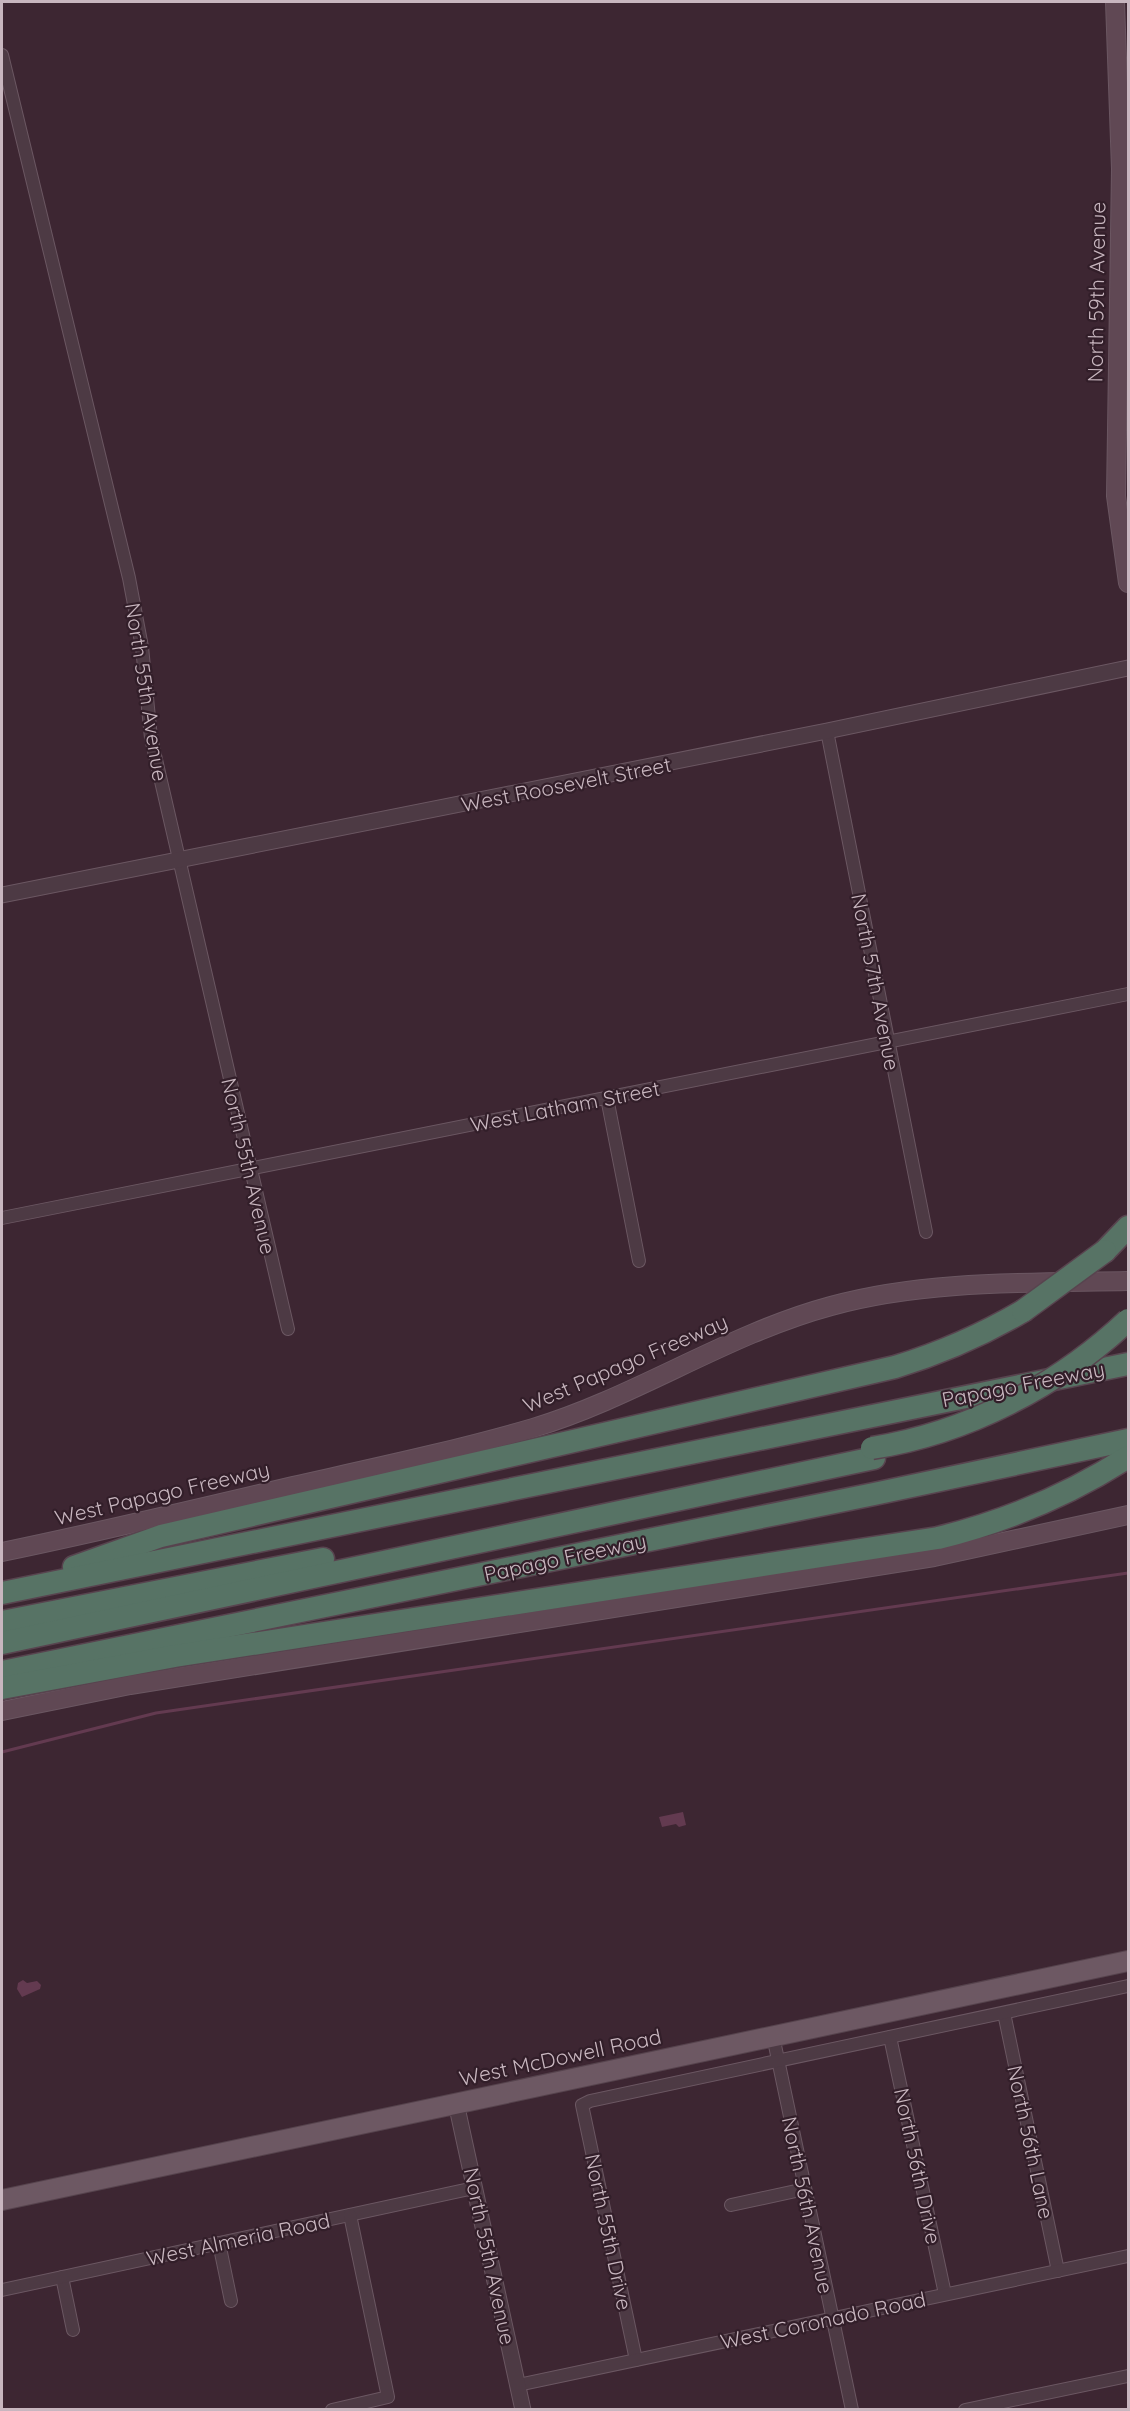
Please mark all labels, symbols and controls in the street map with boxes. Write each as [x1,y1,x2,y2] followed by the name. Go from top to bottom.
[1081,201,1111,383] street label: North 59th Avenue
[120,601,174,783] street label: North 55th Avenue
[459,751,673,817] street label: West Roosevelt Street
[846,891,906,1073] street label: North 57th Avenue
[216,1075,282,1257] street label: North 55th Avenue
[468,1075,662,1137] street label: West Latham Street
[519,1308,731,1418] street label: West Papago Freeway
[939,1355,1107,1413] street label: Papago Freeway
[52,1456,272,1530] street label: West Papago Freeway
[481,1527,649,1587] street label: Papago Freeway
[457,2023,663,2091] street label: West McDowell Road
[1002,2063,1060,2221] street label: North 56th Lane
[889,2086,947,2246] street label: North 56th Drive
[777,2114,839,2296] street label: North 56th Avenue
[580,2152,638,2312] street label: North 55th Drive
[459,2165,521,2347] street label: North 55th Avenue
[144,2207,332,2271] street label: West Almeria Road
[718,2286,928,2354] street label: West Coronado Road

